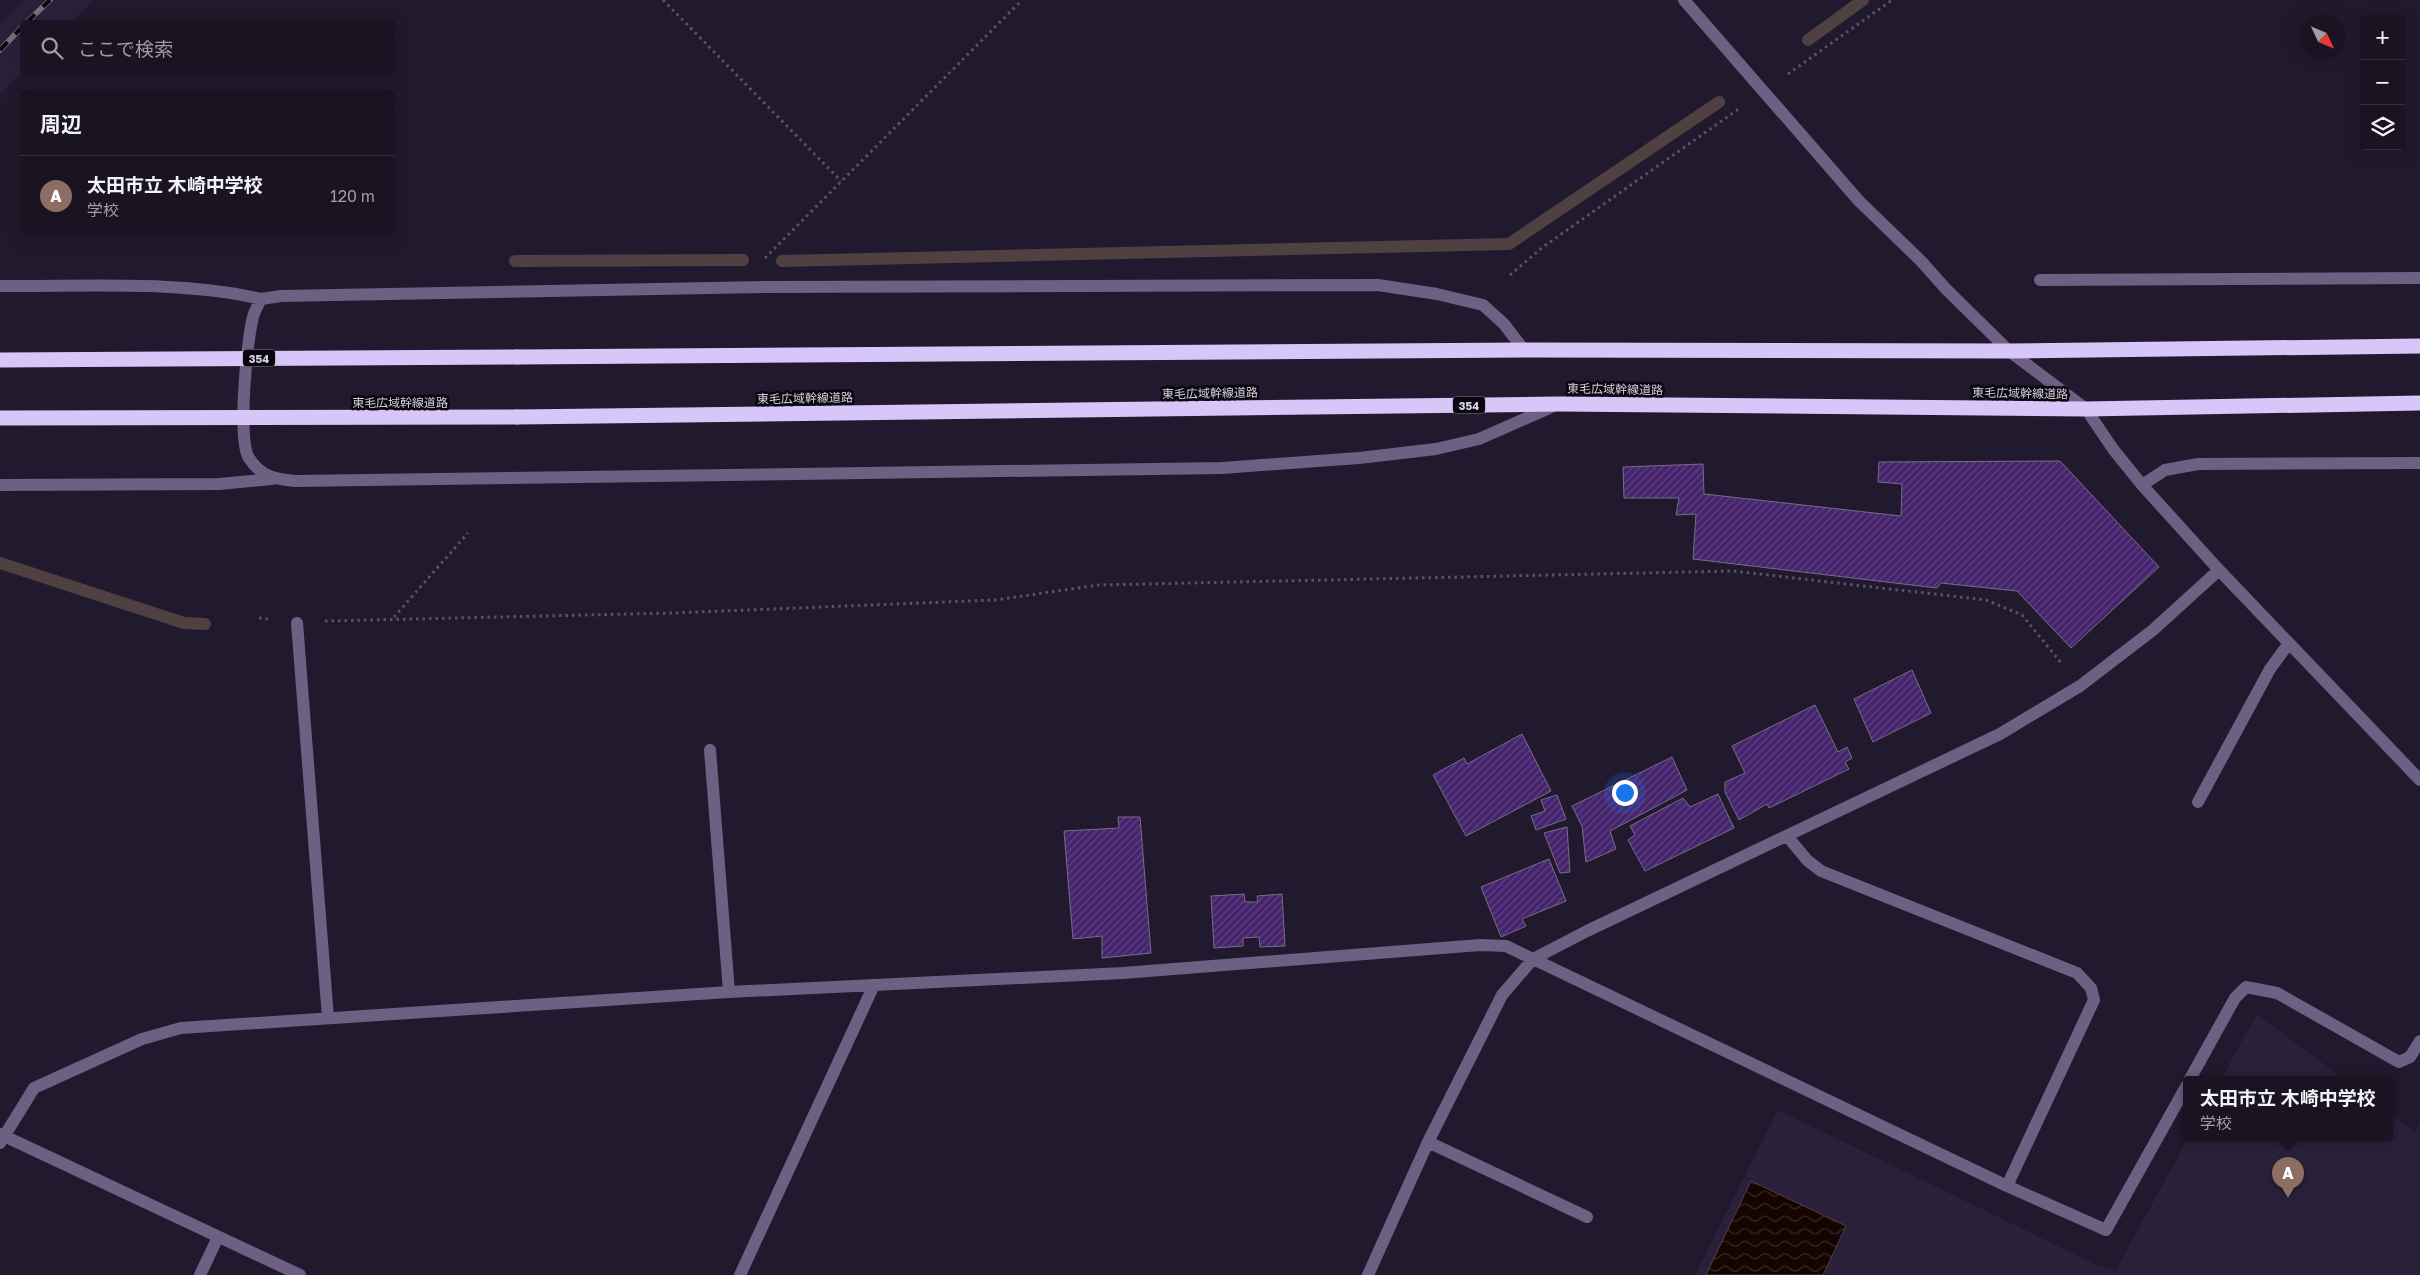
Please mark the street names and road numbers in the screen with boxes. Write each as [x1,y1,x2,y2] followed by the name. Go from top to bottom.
[243,349,275,366] road number: 354
[1567,381,1663,397] street label: 東毛広域幹線道路
[1162,385,1258,401] street label: 東毛広域幹線道路
[1972,385,2068,401] street label: 東毛広域幹線道路
[757,390,853,406] street label: 東毛広域幹線道路
[352,395,448,410] street label: 東毛広域幹線道路
[1453,396,1485,414] road number: 354

